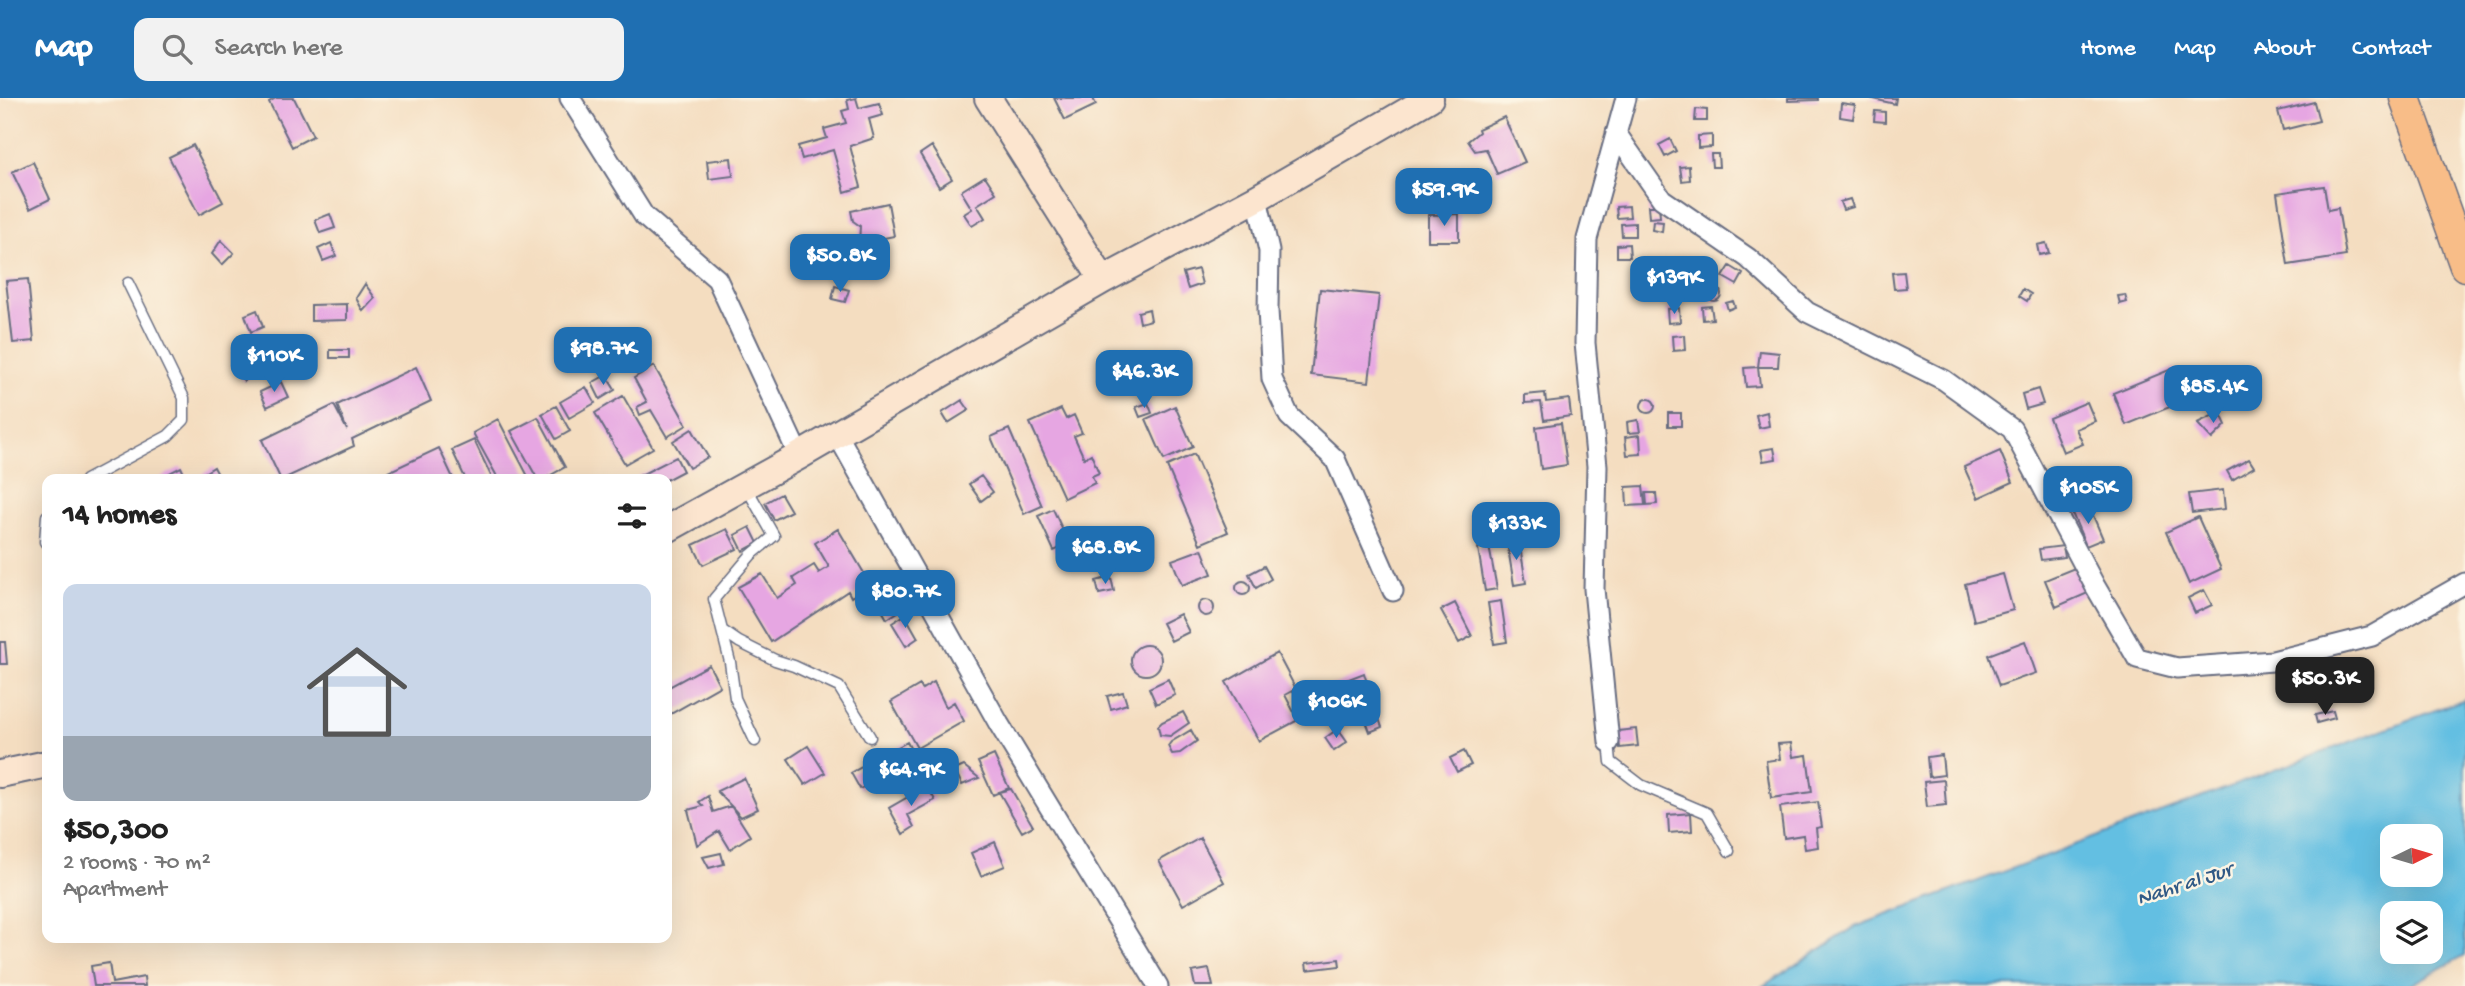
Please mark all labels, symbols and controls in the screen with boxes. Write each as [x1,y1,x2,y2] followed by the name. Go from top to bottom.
[134,18,624,81] search box
[35,30,92,68] text: Map
[158,30,196,68] icon: search
[214,34,343,65] text: Search here
[2080,35,2136,64] text: Home
[2174,35,2216,64] text: Map
[2254,35,2314,64] text: About
[2352,35,2430,64] text: Contact
[1387,169,1501,228] pin: $59.9K
[1411,177,1477,204] text: $59.9K
[783,234,897,294] pin: $50.8K
[806,243,874,270] text: $50.8K
[1625,256,1723,316] pin: $139K
[1646,265,1702,292] text: $139K
[546,328,660,387] pin: $98.7K
[225,334,323,394] pin: $110K
[570,336,636,363] text: $98.7K
[247,343,301,370] text: $110K
[1087,350,1201,410] pin: $46.3K
[1112,359,1176,386] text: $46.3K
[2156,366,2270,425] pin: $85.4K
[2180,374,2246,401] text: $85.4K
[2039,466,2137,526] pin: $105K
[2059,475,2117,502] text: $105K
[613,497,651,535] icon: filters
[63,499,176,534] text: 14 homes
[1467,503,1565,562] pin: $133K
[1488,511,1544,538] text: $133K
[1048,526,1162,586] pin: $68.8K
[1071,535,1139,562] text: $68.8K
[848,570,962,630] pin: $80.7K
[871,579,939,606] text: $80.7K
[294,629,420,755] icon: home
[2268,658,2382,717] pin: $50.3K
[2291,666,2359,693] text: $50.3K
[1287,680,1385,740] pin: $106K
[1307,689,1365,716] text: $106K
[854,748,968,808] pin: $64.9K
[879,757,943,784] text: $64.9K
[63,815,168,850] text: $50,300
[2380,824,2443,887] north arrow
[2380,824,2443,964] map controls
[63,850,211,877] text: 2 rooms · 70 m²
[2134,857,2240,913] water label: Nahr al Jur
[63,877,167,904] text: Apartment
[2380,901,2443,964] button: layers

